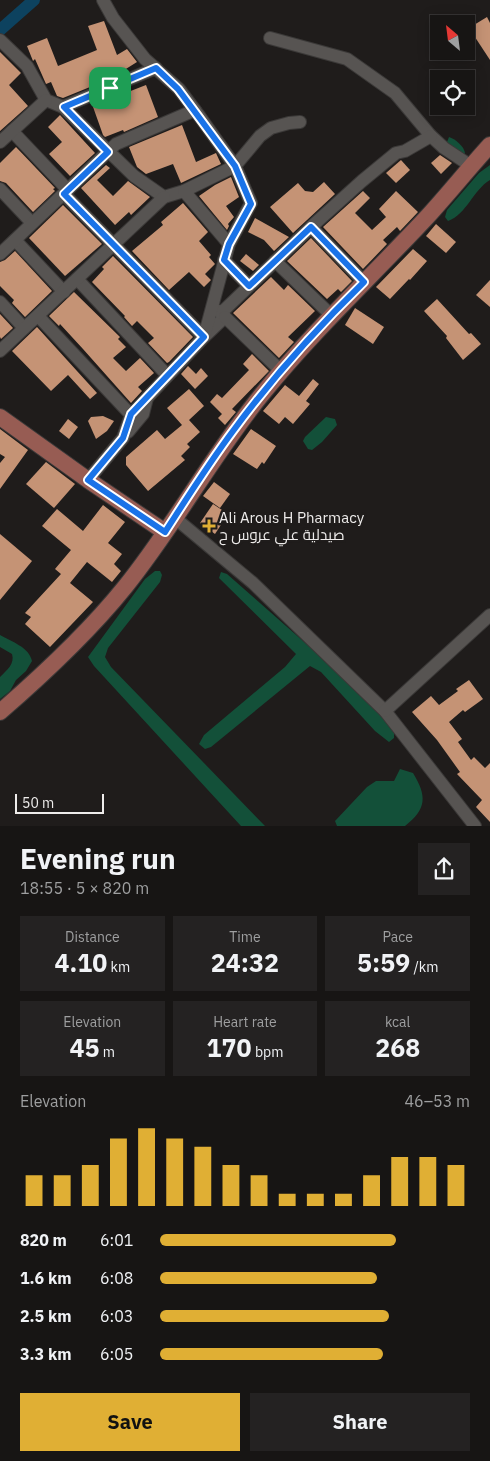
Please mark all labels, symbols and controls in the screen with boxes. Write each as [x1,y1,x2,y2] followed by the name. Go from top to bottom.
[430,15,475,60] north arrow
[430,15,475,115] map controls
[89,67,131,109] pin
[430,70,475,115] button: locate
[96,74,124,102] icon: arrive
[219,508,365,547] place label: Ali Arous H Pharmacy صيدلية علي عروس ح
[203,520,215,532] marker: Ali Arous H Pharmacy صيدلية علي عروس ح
[15,791,104,814] scale bar
[22,794,54,812] text: 50 m
[20,840,176,877] text: Evening run
[418,843,470,895] button: share
[20,878,149,898] text: 18:55 · 5 × 820 m
[65,928,120,946] text: Distance
[229,928,261,946] text: Time
[382,928,413,946] text: Pace
[54,946,107,979] text: 4.10
[211,946,279,979] text: 24:32
[357,946,410,979] text: 5:59
[107,958,130,976] text: km
[410,958,438,976] text: /km
[63,1013,121,1031] text: Elevation
[213,1013,277,1031] text: Heart rate
[385,1013,410,1031] text: kcal
[70,1031,100,1064] text: 45
[207,1031,252,1064] text: 170
[375,1031,420,1064] text: 268
[100,1043,115,1061] text: m
[252,1043,283,1061] text: bpm
[20,1091,86,1111] text: Elevation
[404,1091,470,1111] text: 46–53 m
[20,1230,67,1250] text: 820 m
[100,1230,133,1250] text: 6:01
[20,1268,71,1288] text: 1.6 km
[100,1268,133,1288] text: 6:08
[20,1306,71,1326] text: 2.5 km
[100,1306,133,1326] text: 6:03
[20,1344,71,1364] text: 3.3 km
[100,1344,133,1364] text: 6:05
[20,1393,240,1451] button: Save
[250,1393,470,1451] button: Share

